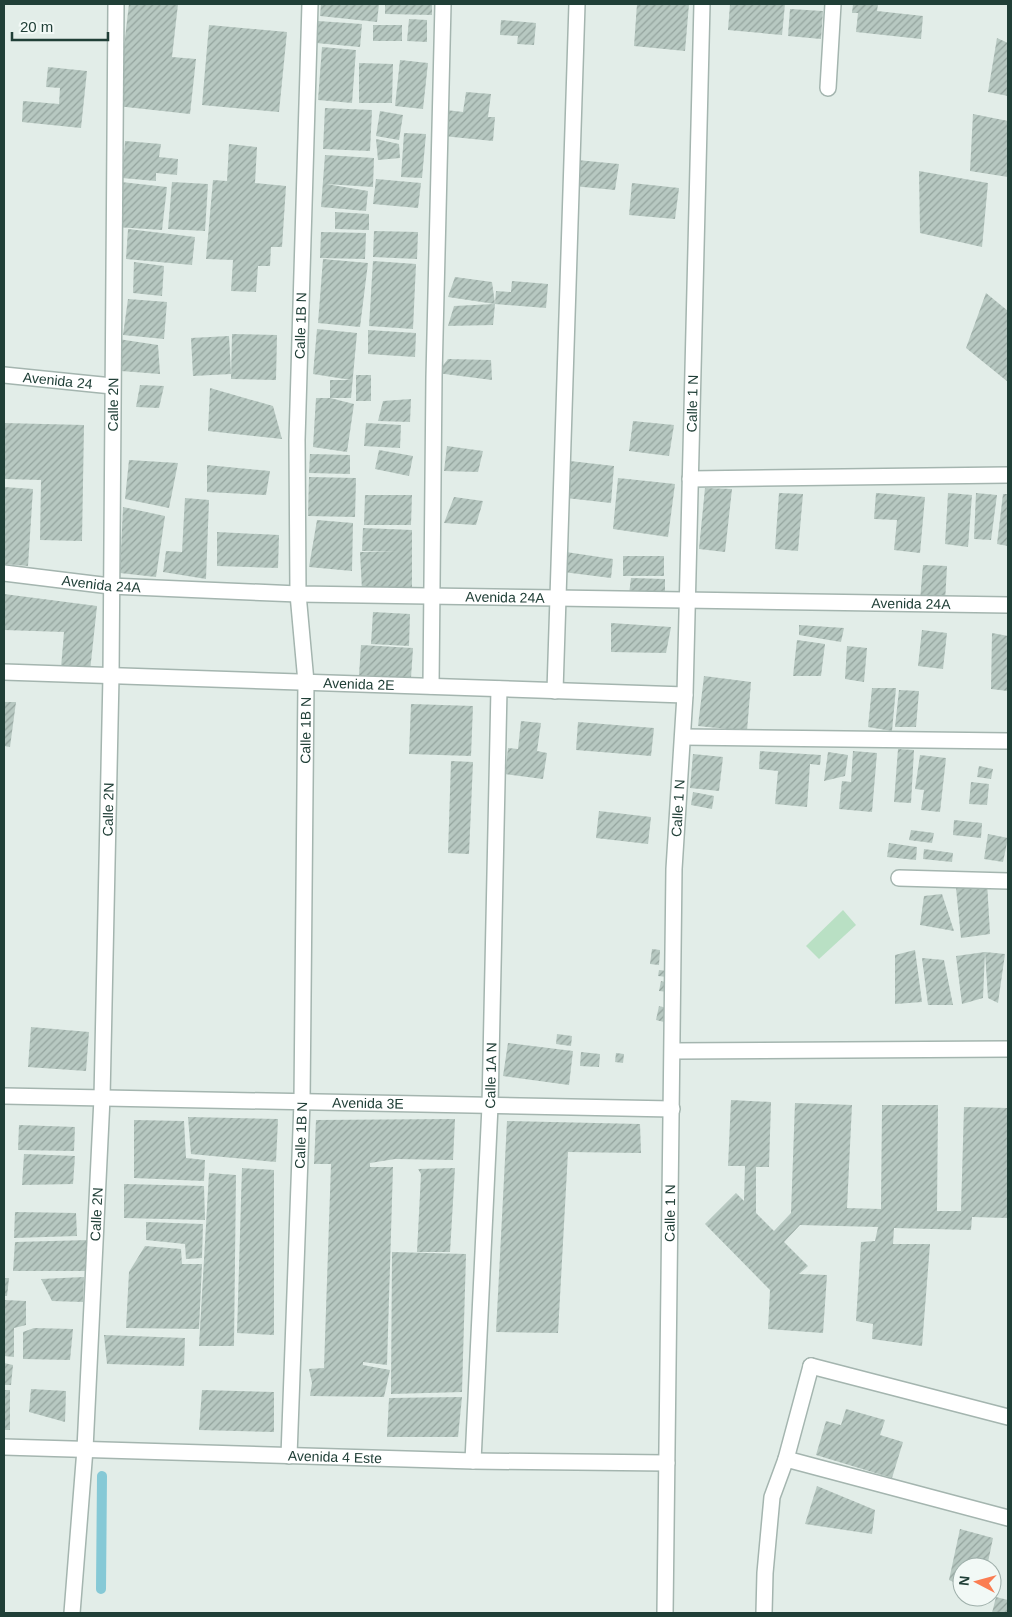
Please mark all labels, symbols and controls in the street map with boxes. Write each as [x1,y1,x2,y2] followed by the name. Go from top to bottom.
[12,10,109,42] scale bar
[20,18,53,35] text: 20 m
[291,292,309,359] street label: Calle 1B N
[22,369,94,392] street label: Avenida 24
[683,374,701,433] street label: Calle 1 N
[105,378,121,431] street label: Calle 2N
[61,572,142,595] street label: Avenida 24A
[465,589,545,606] street label: Avenida 24A
[871,595,951,612] street label: Avenida 24A
[323,675,395,693] street label: Avenida 2E
[297,697,314,764] street label: Calle 1B N
[668,779,688,837] street label: Calle 1 N
[100,782,117,837] street label: Calle 2N
[482,1042,499,1109] street label: Calle 1A N
[332,1094,404,1112] street label: Avenida 3E
[292,1101,310,1169] street label: Calle 1B N
[661,1184,678,1242] street label: Calle 1 N
[87,1187,106,1242] street label: Calle 2N
[288,1447,382,1466] street label: Avenida 4 Este
[952,1557,1002,1607] north arrow
[956,1575,973,1587] text: N

